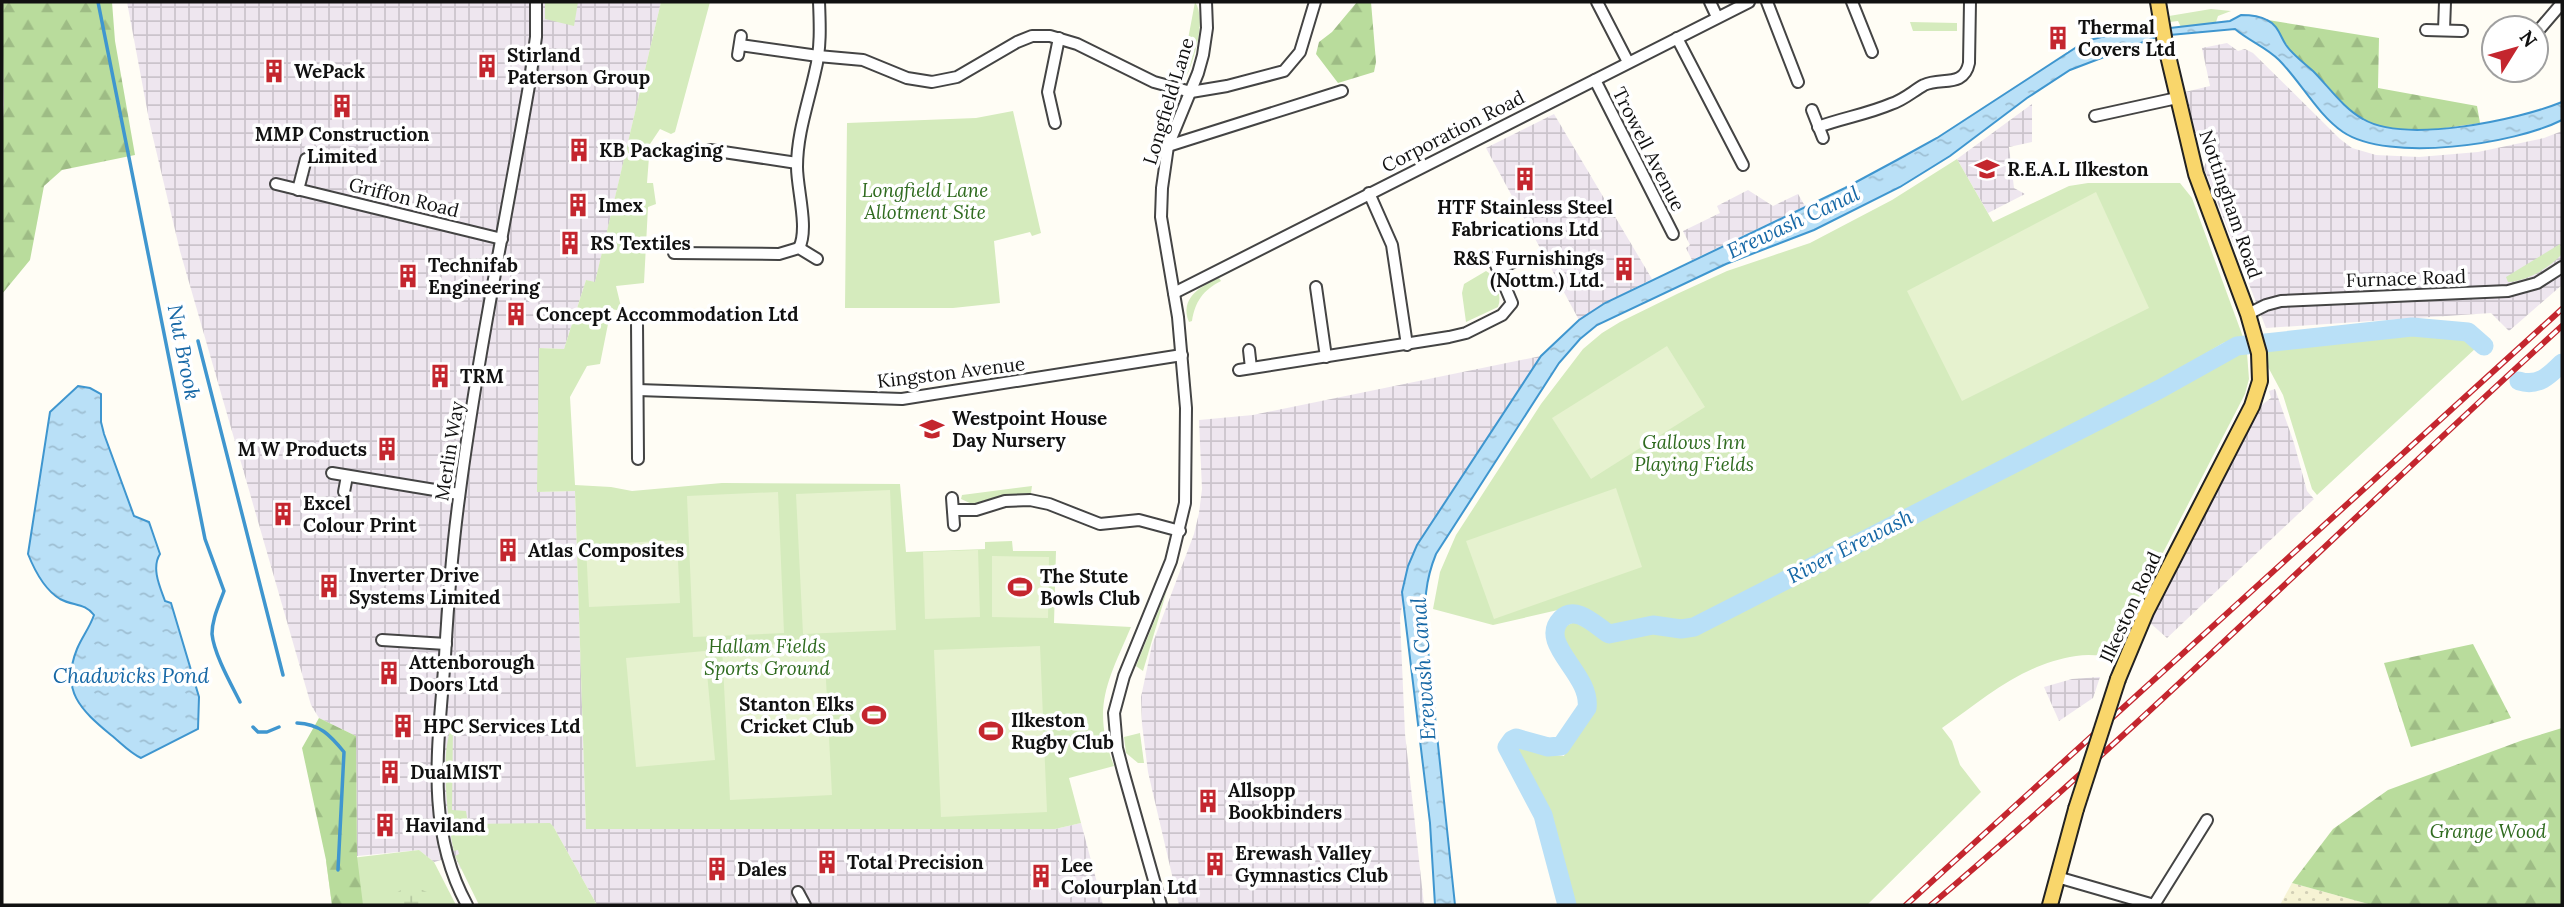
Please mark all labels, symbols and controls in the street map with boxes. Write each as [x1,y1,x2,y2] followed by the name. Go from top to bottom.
[2480,14,2550,84] north arrow
[2078,15,2176,61] place label: Thermal Covers Ltd
[2044,24,2072,52] building icon: Thermal Covers Ltd
[2515,26,2543,52] text: N
[1137,35,1199,167] street label: Longfield Lane
[507,43,650,89] place label: Stirland Paterson Group
[473,52,501,80] building icon: Stirland Paterson Group
[260,57,288,85] building icon: WePack
[294,59,365,83] place label: WePack
[1607,83,1691,215] street label: Trowell Avenue
[1377,85,1529,177] street label: Corporation Road
[328,92,356,120] building icon: MMP Construction Limited
[255,122,429,168] place label: MMP Construction Limited
[2194,127,2268,281] street label: Nottingham Road
[565,136,593,164] building icon: KB Packaging
[599,138,724,162] place label: KB Packaging
[1973,155,2001,183] school or university icon: R.E.A.L Ilkeston
[2007,157,2149,181] place label: R.E.A.L Ilkeston
[1511,165,1539,193] building icon: HTF Stainless Steel Fabrications Ltd
[346,172,462,222] street label: Griffon Road
[862,178,988,224] park label: Longfield Lane Allotment Site
[1722,179,1864,265] water label: Erewash Canal
[564,191,592,219] building icon: Imex
[598,193,644,217] place label: Imex
[1437,195,1613,241] place label: HTF Stainless Steel Fabrications Ltd
[556,229,584,257] building icon: RS Textiles
[590,231,691,255] place label: RS Textiles
[1453,246,1604,293] place label: R&S Furnishings (Nottm.) Ltd.
[428,253,541,299] place label: Technifab Engineering
[1610,255,1638,283] building icon: R&S Furnishings (Nottm.) Ltd.
[394,262,422,290] building icon: Technifab Engineering
[2345,264,2467,292] street label: Furnace Road
[502,300,530,328] building icon: Concept Accommodation Ltd
[162,302,206,402] water label: Nut Brook
[536,302,799,326] place label: Concept Accommodation Ltd
[876,351,1026,393] street label: Kingston Avenue
[426,362,454,390] building icon: TRM
[460,364,504,388] place label: TRM
[429,399,469,503] street label: Merlin Way
[952,406,1107,452] place label: Westpoint House Day Nursery
[918,415,946,443] school or university icon: Westpoint House Day Nursery
[1634,430,1754,476] park label: Gallows Inn Playing Fields
[373,435,401,463] building icon: M W Products
[237,437,367,461] place label: M W Products
[303,491,418,537] place label: Excel Colour Print
[269,500,297,528] building icon: Excel Colour Print
[1783,503,1917,589] water label: River Erewash
[494,536,522,564] building icon: Atlas Composites
[528,538,684,562] place label: Atlas Composites
[2094,548,2166,666] street label: Ilkeston Road
[349,563,500,609] place label: Inverter Drive Systems Limited
[1040,564,1140,610] place label: The Stute Bowls Club
[315,572,343,600] building icon: Inverter Drive Systems Limited
[1006,573,1034,601] sports icon: The Stute Bowls Club
[1405,596,1441,741] water label: Erewash Canal
[704,634,831,680] park label: Hallam Fields Sports Ground
[409,650,535,696] place label: Attenborough Doors Ltd
[375,659,403,687] building icon: Attenborough Doors Ltd
[53,662,210,689] water label: Chadwicks Pond
[739,692,854,738] place label: Stanton Elks Cricket Club
[860,701,888,729] sports icon: Stanton Elks Cricket Club
[1011,708,1114,754] place label: Ilkeston Rugby Club
[389,712,417,740] building icon: HPC Services Ltd
[423,714,581,738] place label: HPC Services Ltd
[977,717,1005,745] sports icon: Ilkeston Rugby Club
[376,758,404,786] building icon: DualMIST
[410,760,502,784] place label: DualMIST
[1228,778,1342,824] place label: Allsopp Bookbinders
[1194,787,1222,815] building icon: Allsopp Bookbinders
[371,811,399,839] building icon: Haviland
[405,813,486,837] place label: Haviland
[2430,819,2547,843] park label: Grange Wood
[1235,841,1388,887] place label: Erewash Valley Gymnastics Club
[813,848,841,876] building icon: Total Precision
[847,850,984,874] place label: Total Precision
[1201,850,1229,878] building icon: Erewash Valley Gymnastics Club
[1061,853,1197,899] place label: Lee Colourplan Ltd
[703,855,731,883] building icon: Dales
[737,857,787,881] place label: Dales
[1027,862,1055,890] building icon: Lee Colourplan Ltd

